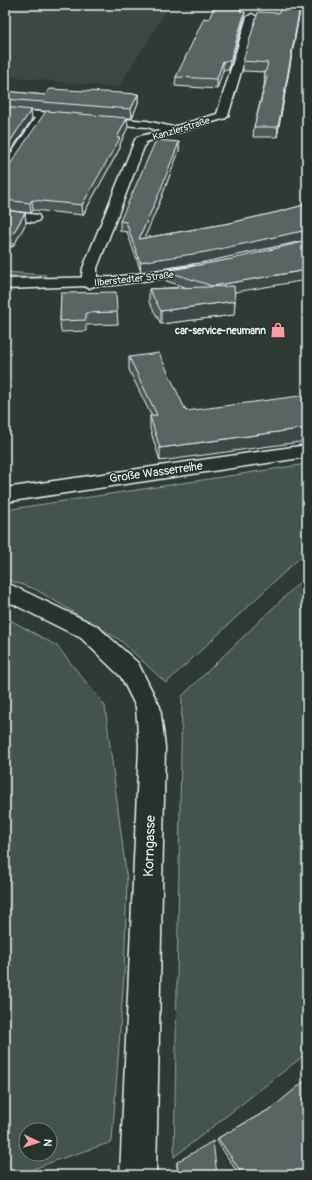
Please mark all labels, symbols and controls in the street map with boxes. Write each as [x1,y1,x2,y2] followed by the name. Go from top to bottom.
[151,115,211,143] street label: Kanzlerstraße
[94,269,175,289] street label: Ilberstedter Straße
[269,321,287,339] shop icon: car-service-neumann
[174,325,266,337] place label: car-service-neumann
[109,459,204,486] street label: Große Wasserreihe
[140,815,159,877] street label: Korngasse
[18,1122,58,1162] north arrow
[41,1138,54,1147] text: N

